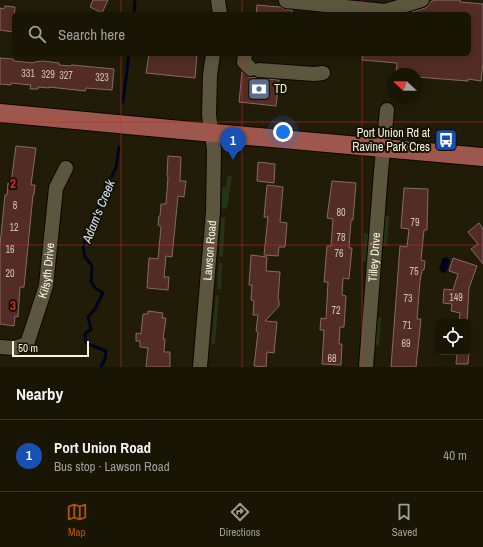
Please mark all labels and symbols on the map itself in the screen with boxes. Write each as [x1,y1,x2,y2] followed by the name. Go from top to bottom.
[21,67,35,80] house number: 331
[41,68,55,81] house number: 329
[387,68,423,104] north arrow
[59,69,73,82] house number: 327
[95,71,109,84] house number: 323
[246,76,272,102] bank icon: TD
[274,81,287,97] place label: TD
[273,122,293,142] your location
[352,125,430,155] place label: Port Union Rd at Ravine Park Cres
[220,127,246,160] pin: 1
[433,127,459,153] bus stop icon: Port Union Rd at Ravine Park Cres
[10,175,16,192] text: 2
[78,177,119,246] water label: Adam's Creek
[13,199,18,212] house number: 8
[336,206,346,219] house number: 80
[410,216,420,229] house number: 79
[199,220,220,281] street label: Lawson Road
[9,221,19,234] house number: 12
[336,231,346,244] house number: 78
[365,232,384,283] street label: Tilley Drive
[34,242,58,300] street label: Kilsyth Drive
[5,243,15,256] house number: 16
[334,247,344,260] house number: 76
[409,265,419,278] house number: 75
[5,267,15,280] house number: 20
[449,291,463,304] house number: 149
[403,292,413,305] house number: 73
[10,297,16,314] text: 3
[331,304,341,317] house number: 72
[402,319,412,332] house number: 71
[401,337,411,350] house number: 69
[12,339,89,358] scale bar
[327,352,337,365] house number: 68

